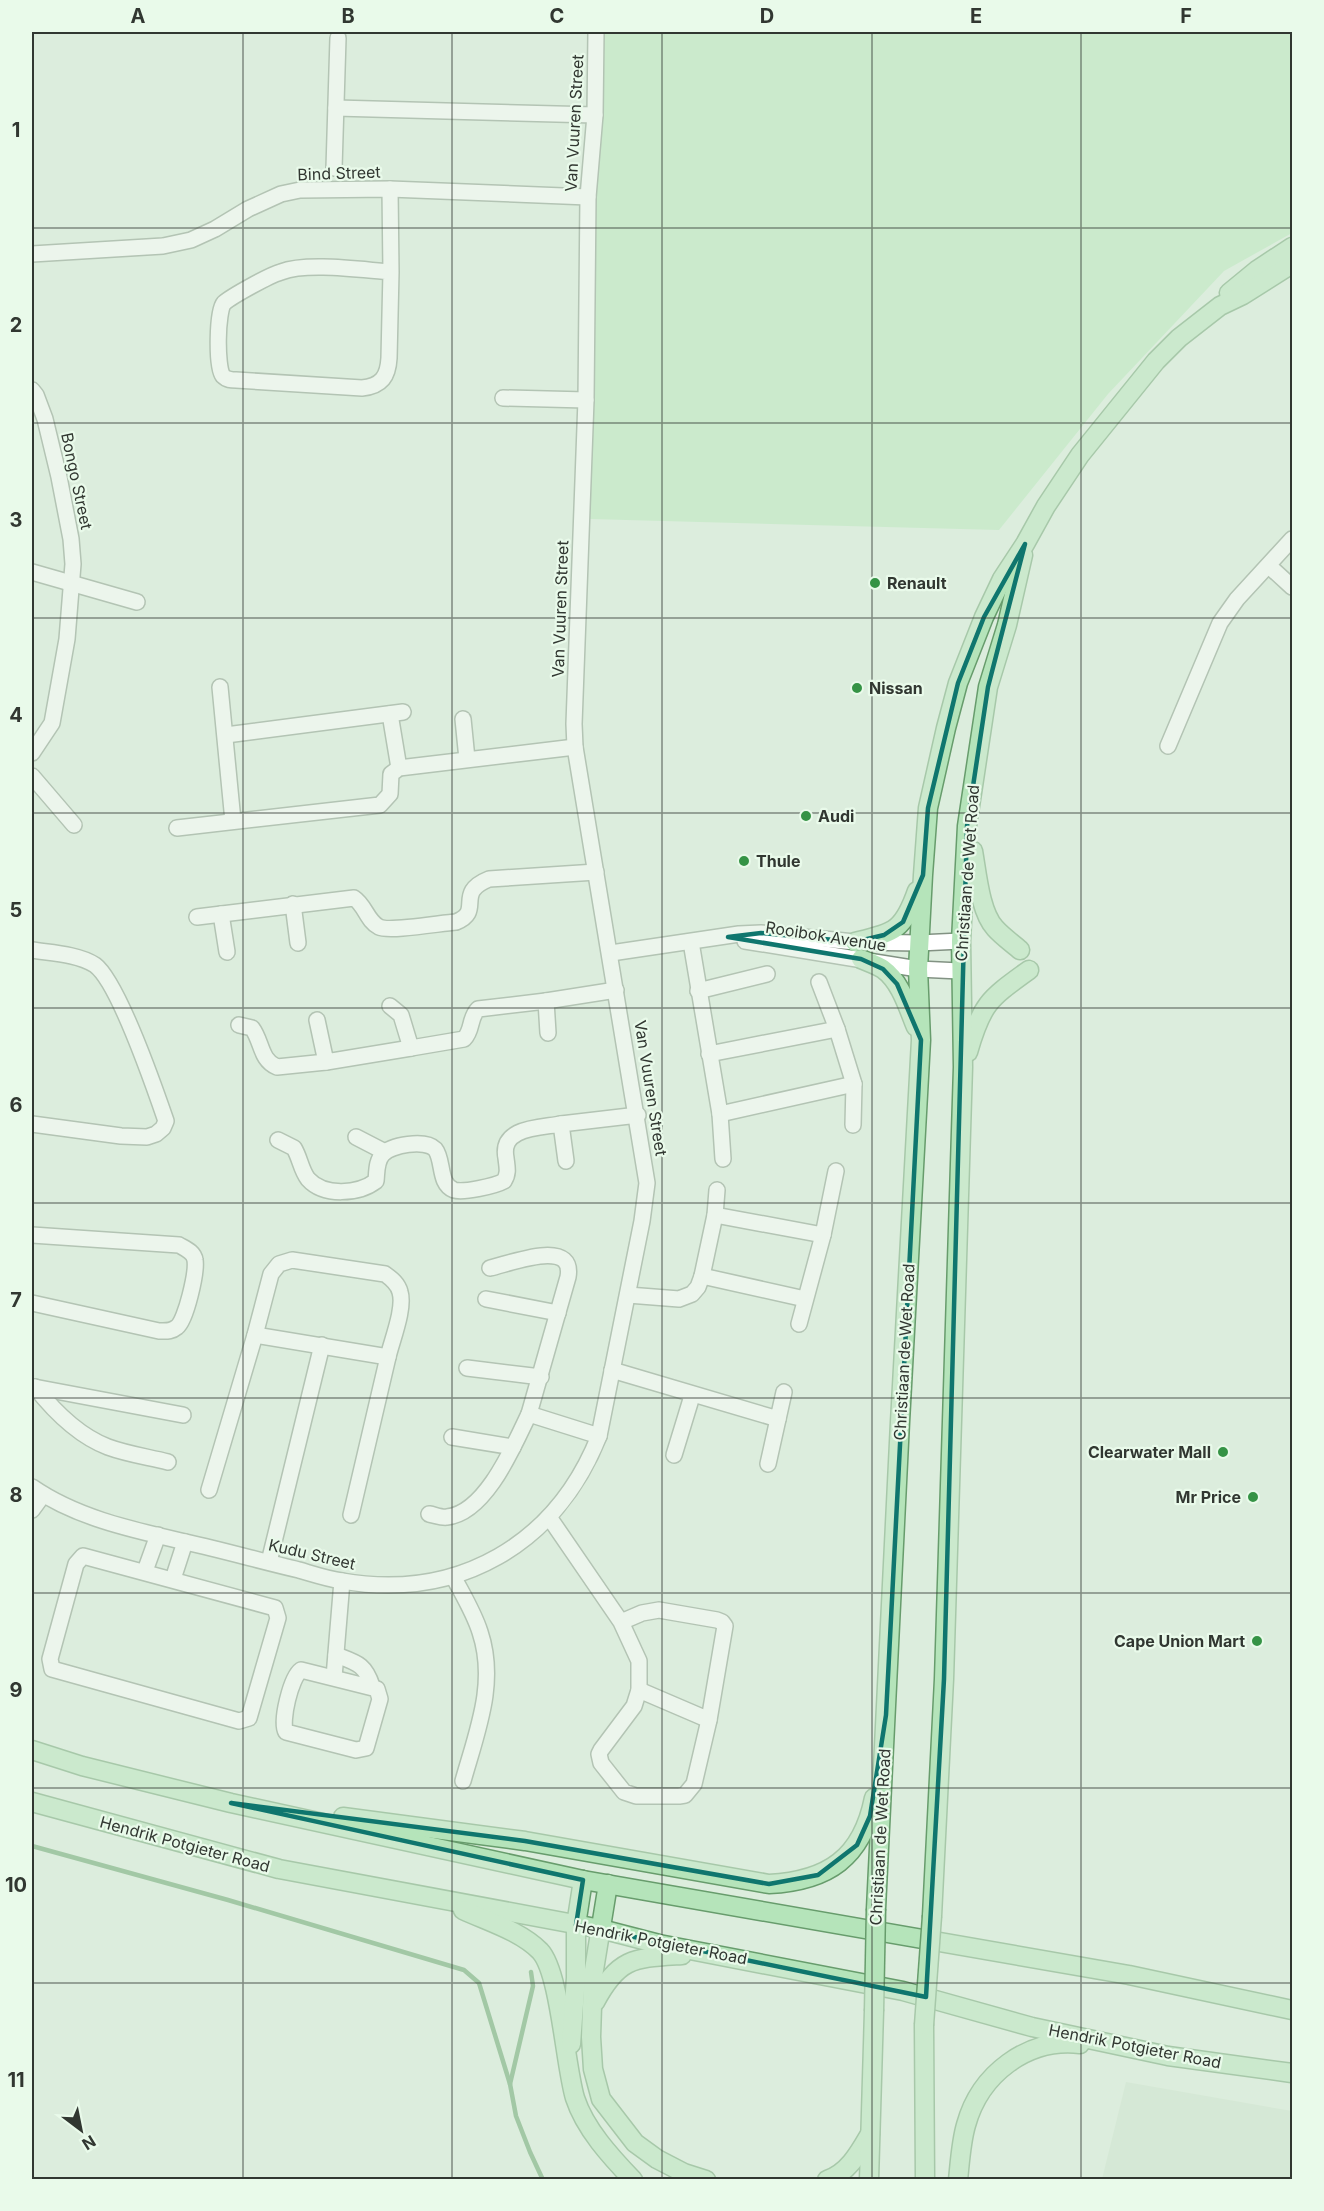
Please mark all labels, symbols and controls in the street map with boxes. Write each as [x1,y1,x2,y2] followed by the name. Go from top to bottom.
[131,4,146,28] text: A
[341,4,355,28] text: B
[550,4,564,28] text: C
[760,4,774,28] text: D
[970,4,982,28] text: E
[1180,4,1192,28] text: F
[560,54,588,192] street label: Van Vuuren Street
[12,118,20,142] text: 1
[297,162,381,184] street label: Bind Street
[10,313,22,337] text: 2
[57,431,97,531] street label: Bongo Street
[10,508,22,532] text: 3
[548,540,572,678] street label: Van Vuuren Street
[887,573,947,593] place label: Renault
[868,576,882,590] marker: Renault
[869,678,923,698] place label: Nissan
[850,681,864,695] marker: Nissan
[9,703,23,727] text: 4
[951,784,983,962] street label: Christiaan de Wet Road
[818,806,854,826] place label: Audi
[799,809,813,823] marker: Audi
[756,851,800,871] place label: Thule
[737,854,751,868] marker: Thule
[10,898,22,922] text: 5
[764,917,888,955] street label: Rooibok Avenue
[630,1019,672,1157] street label: Van Vuuren Street
[10,1093,23,1117] text: 6
[889,1263,919,1441] street label: Christiaan de Wet Road
[10,1288,22,1312] text: 7
[1088,1442,1211,1462] place label: Clearwater Mall
[1216,1445,1230,1459] marker: Clearwater Mall
[9,1483,23,1507] text: 8
[1176,1487,1241,1507] place label: Mr Price
[1246,1490,1260,1504] marker: Mr Price
[267,1534,357,1574] street label: Kudu Street
[1114,1631,1245,1651] place label: Cape Union Mart
[1250,1634,1264,1648] marker: Cape Union Mart
[10,1678,23,1702] text: 9
[865,1748,895,1926] street label: Christiaan de Wet Road
[98,1812,272,1876] street label: Hendrik Potgieter Road
[5,1873,27,1897] text: 10
[573,1915,749,1969] street label: Hendrik Potgieter Road
[1047,2019,1223,2073] street label: Hendrik Potgieter Road
[7,2068,25,2092] text: 11
[51,2100,111,2160] north arrow
[78,2131,99,2154] text: N

